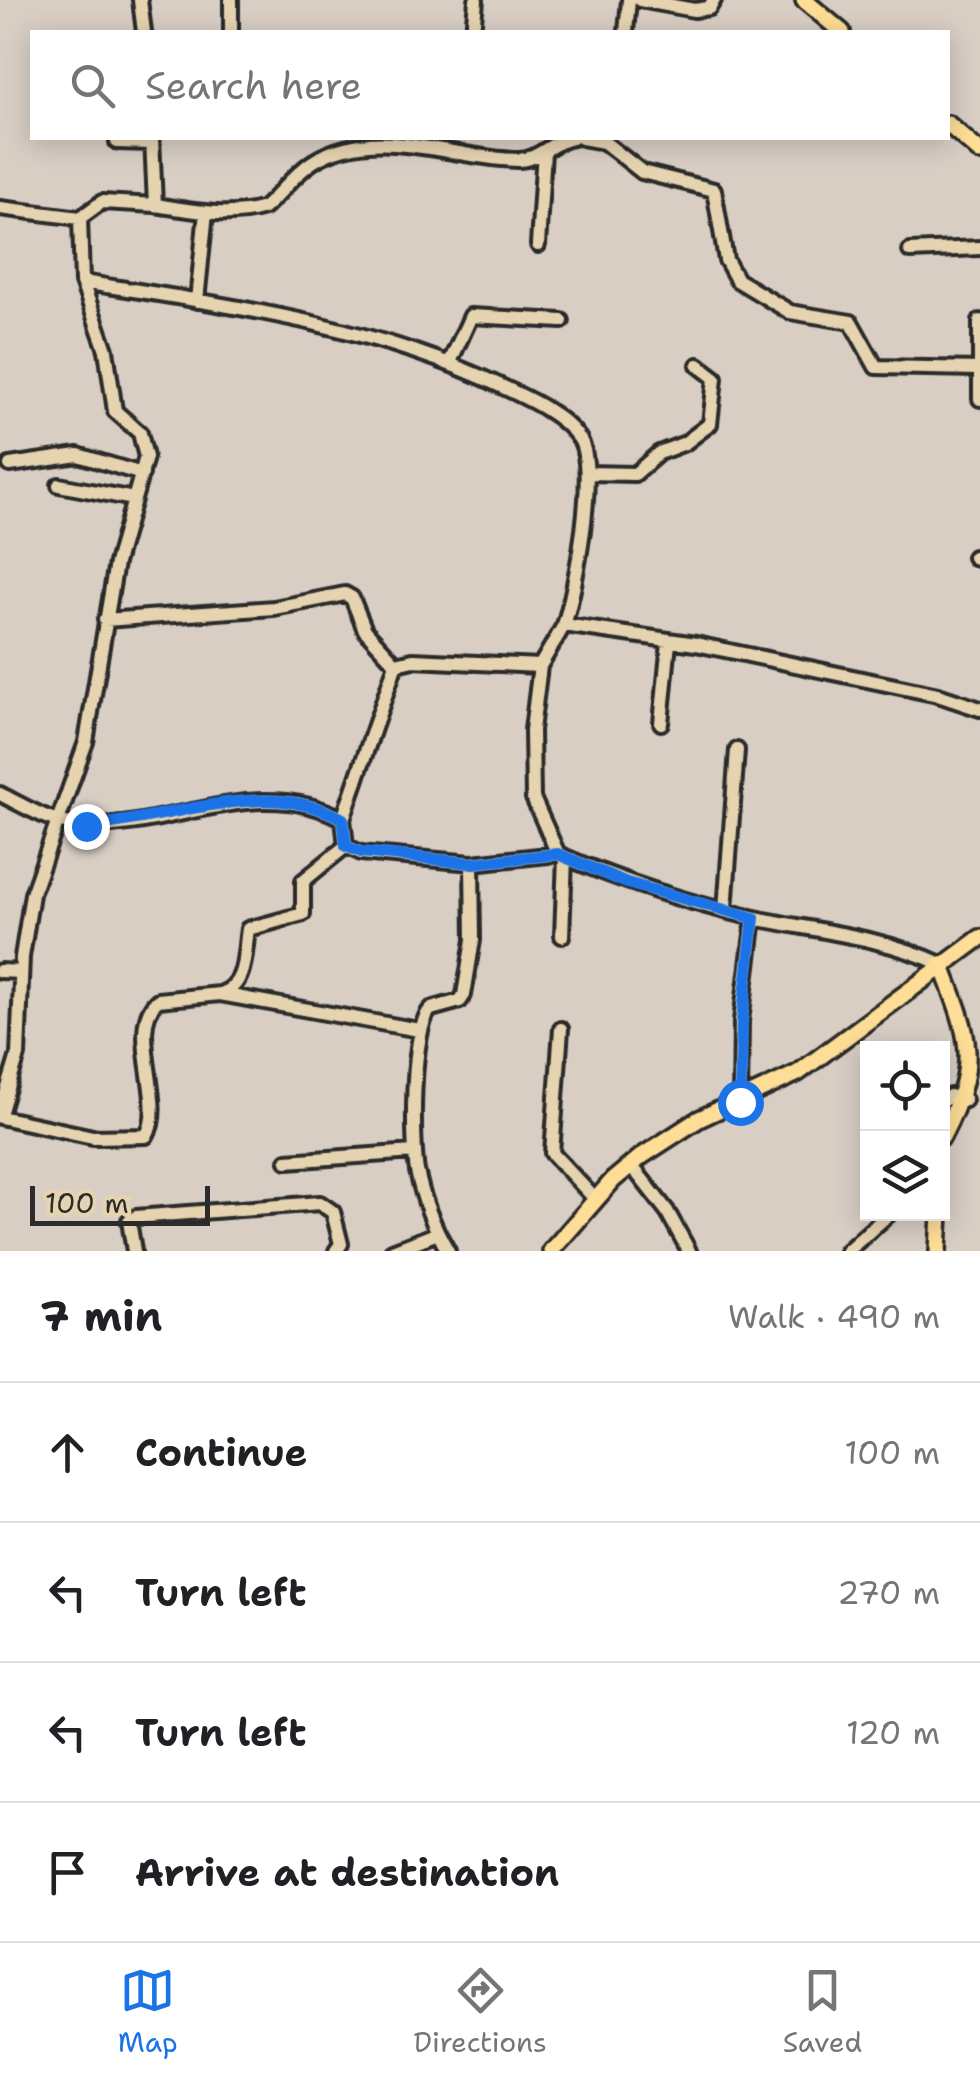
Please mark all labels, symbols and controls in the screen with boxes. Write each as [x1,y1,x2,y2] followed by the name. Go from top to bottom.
[30,30,950,140] search box
[65,58,120,113] icon: search
[145,60,362,111] text: Search here
[64,804,110,850] route end
[860,1041,950,1221] map controls
[860,1041,950,1131] button: locate
[718,1080,764,1126] route start
[860,1131,950,1221] button: layers
[30,1181,210,1226] scale bar
[45,1184,129,1222] text: 100 m
[40,1288,162,1344] text: 7 min
[728,1295,940,1338] text: Walk · 490 m
[40,1425,95,1480] icon: ahead
[135,1427,307,1478] text: Continue
[844,1431,940,1474] text: 100 m
[40,1565,95,1620] icon: left
[135,1567,307,1618] text: Turn left
[837,1571,940,1614] text: 270 m
[40,1705,95,1760] icon: left
[135,1707,307,1758] text: Turn left
[846,1711,940,1754] text: 120 m
[40,1845,95,1900] icon: arrive
[135,1847,559,1898] text: Arrive at destination
[118,1963,178,2061] tab: Map
[413,1963,547,2061] tab: Directions
[783,1963,862,2061] tab: Saved

